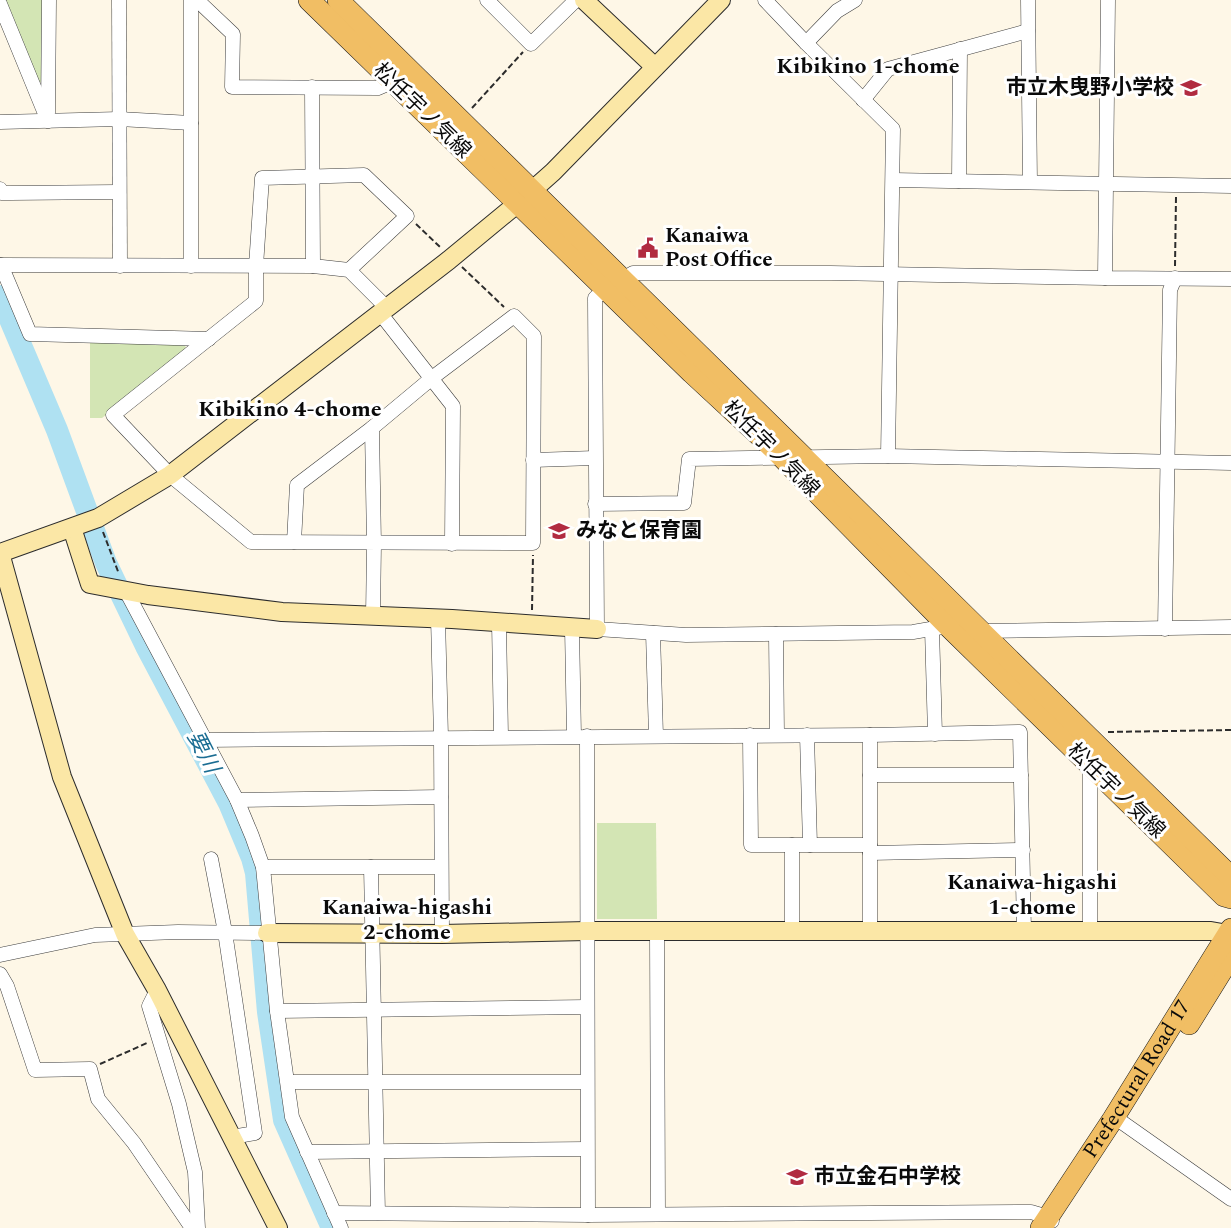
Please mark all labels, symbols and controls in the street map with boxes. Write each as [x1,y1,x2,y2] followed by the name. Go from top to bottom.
[776,50,960,83] district label: Kibikino 1-chome
[366,56,478,166] street label: 松任宇ノ気線
[1006,72,1174,104] place label: 市立木曳野小学校
[1179,76,1203,100] school or university icon: 市立木曳野小学校
[665,220,773,276] place label: Kanaiwa Post Office
[636,236,660,260] public building icon: Kanaiwa Post Office
[198,393,382,426] district label: Kibikino 4-chome
[715,393,827,505] street label: 松任宇ノ気線
[576,515,702,547] place label: みなと保育園
[547,519,571,543] school or university icon: みなと保育園
[178,725,229,781] water label: 要川
[1060,736,1172,846] street label: 松任宇ノ気線
[947,866,1117,924] district label: Kanaiwa-higashi 1-chome
[322,891,492,949] district label: Kanaiwa-higashi 2-chome
[1075,994,1199,1165] street label: Prefectural Road 17
[814,1161,961,1193] place label: 市立金石中学校
[785,1165,809,1189] school or university icon: 市立金石中学校

